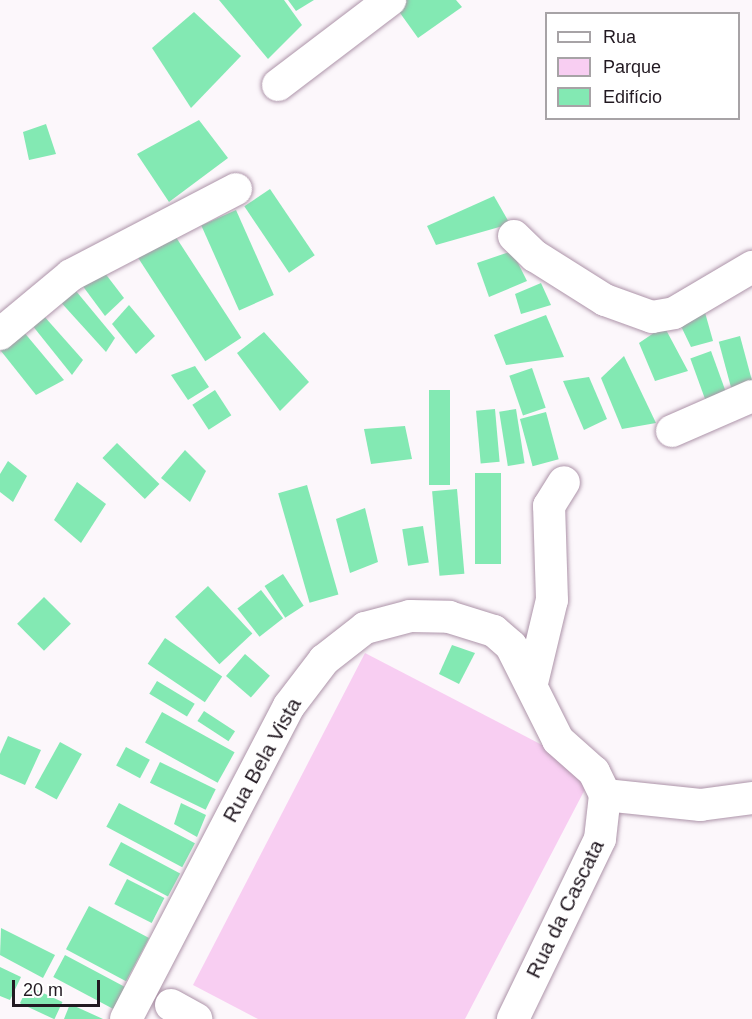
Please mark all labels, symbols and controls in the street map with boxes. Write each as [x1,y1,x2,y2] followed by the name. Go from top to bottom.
[545,12,740,120] legend
[603,27,636,47] text: Rua
[603,57,661,77] text: Parque
[603,87,662,107] text: Edifício
[217,693,307,827] street label: Rua Bela Vista
[521,836,609,982] street label: Rua da Cascata
[15,968,104,1006] scale bar
[23,980,63,1000] text: 20 m

